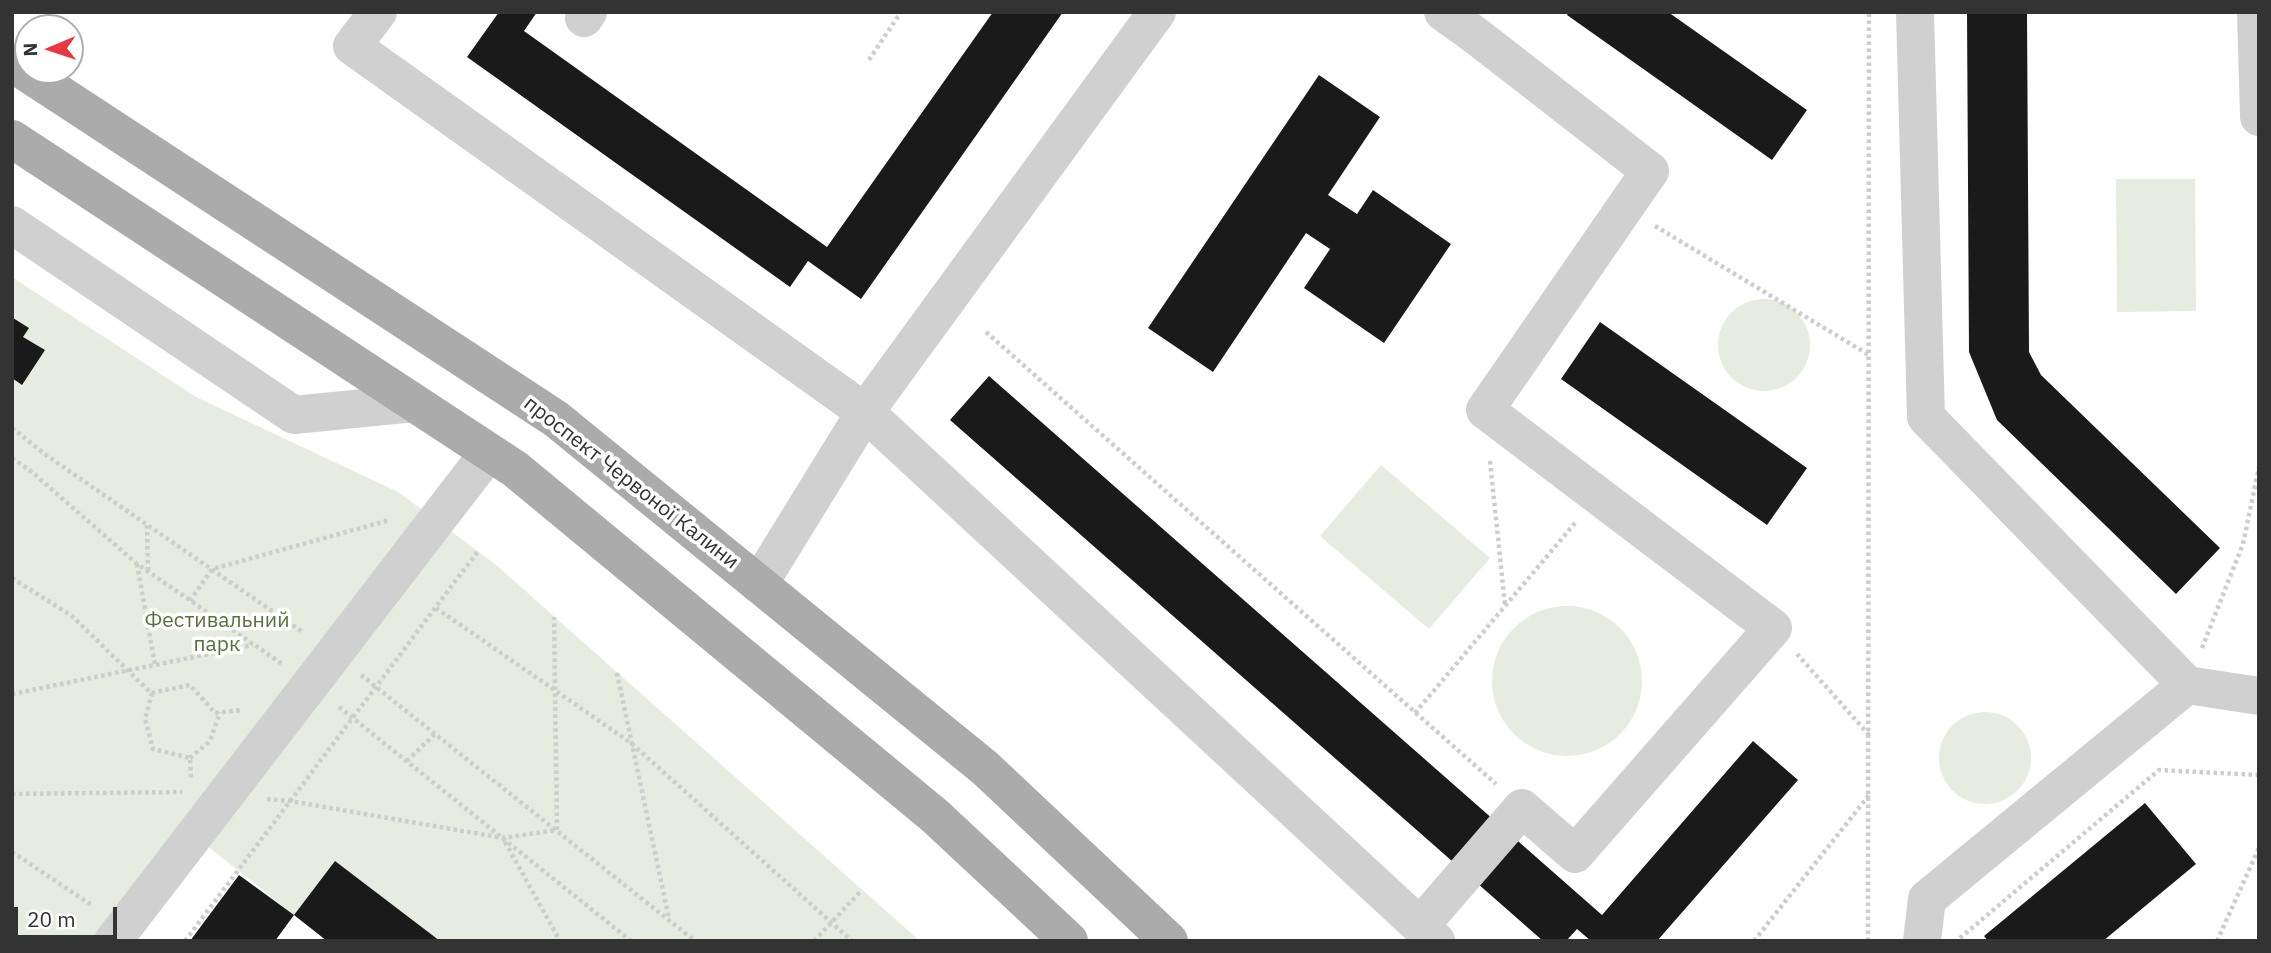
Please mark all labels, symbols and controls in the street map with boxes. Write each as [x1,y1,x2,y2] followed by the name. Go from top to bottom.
[14,14,84,84] north arrow
[18,42,42,57] text: N
[519,391,743,575] street label: проспект Червоної Калини
[144,608,290,658] park label: Фестивальний парк
[18,894,121,938] scale bar
[27,905,76,933] text: 20 m

